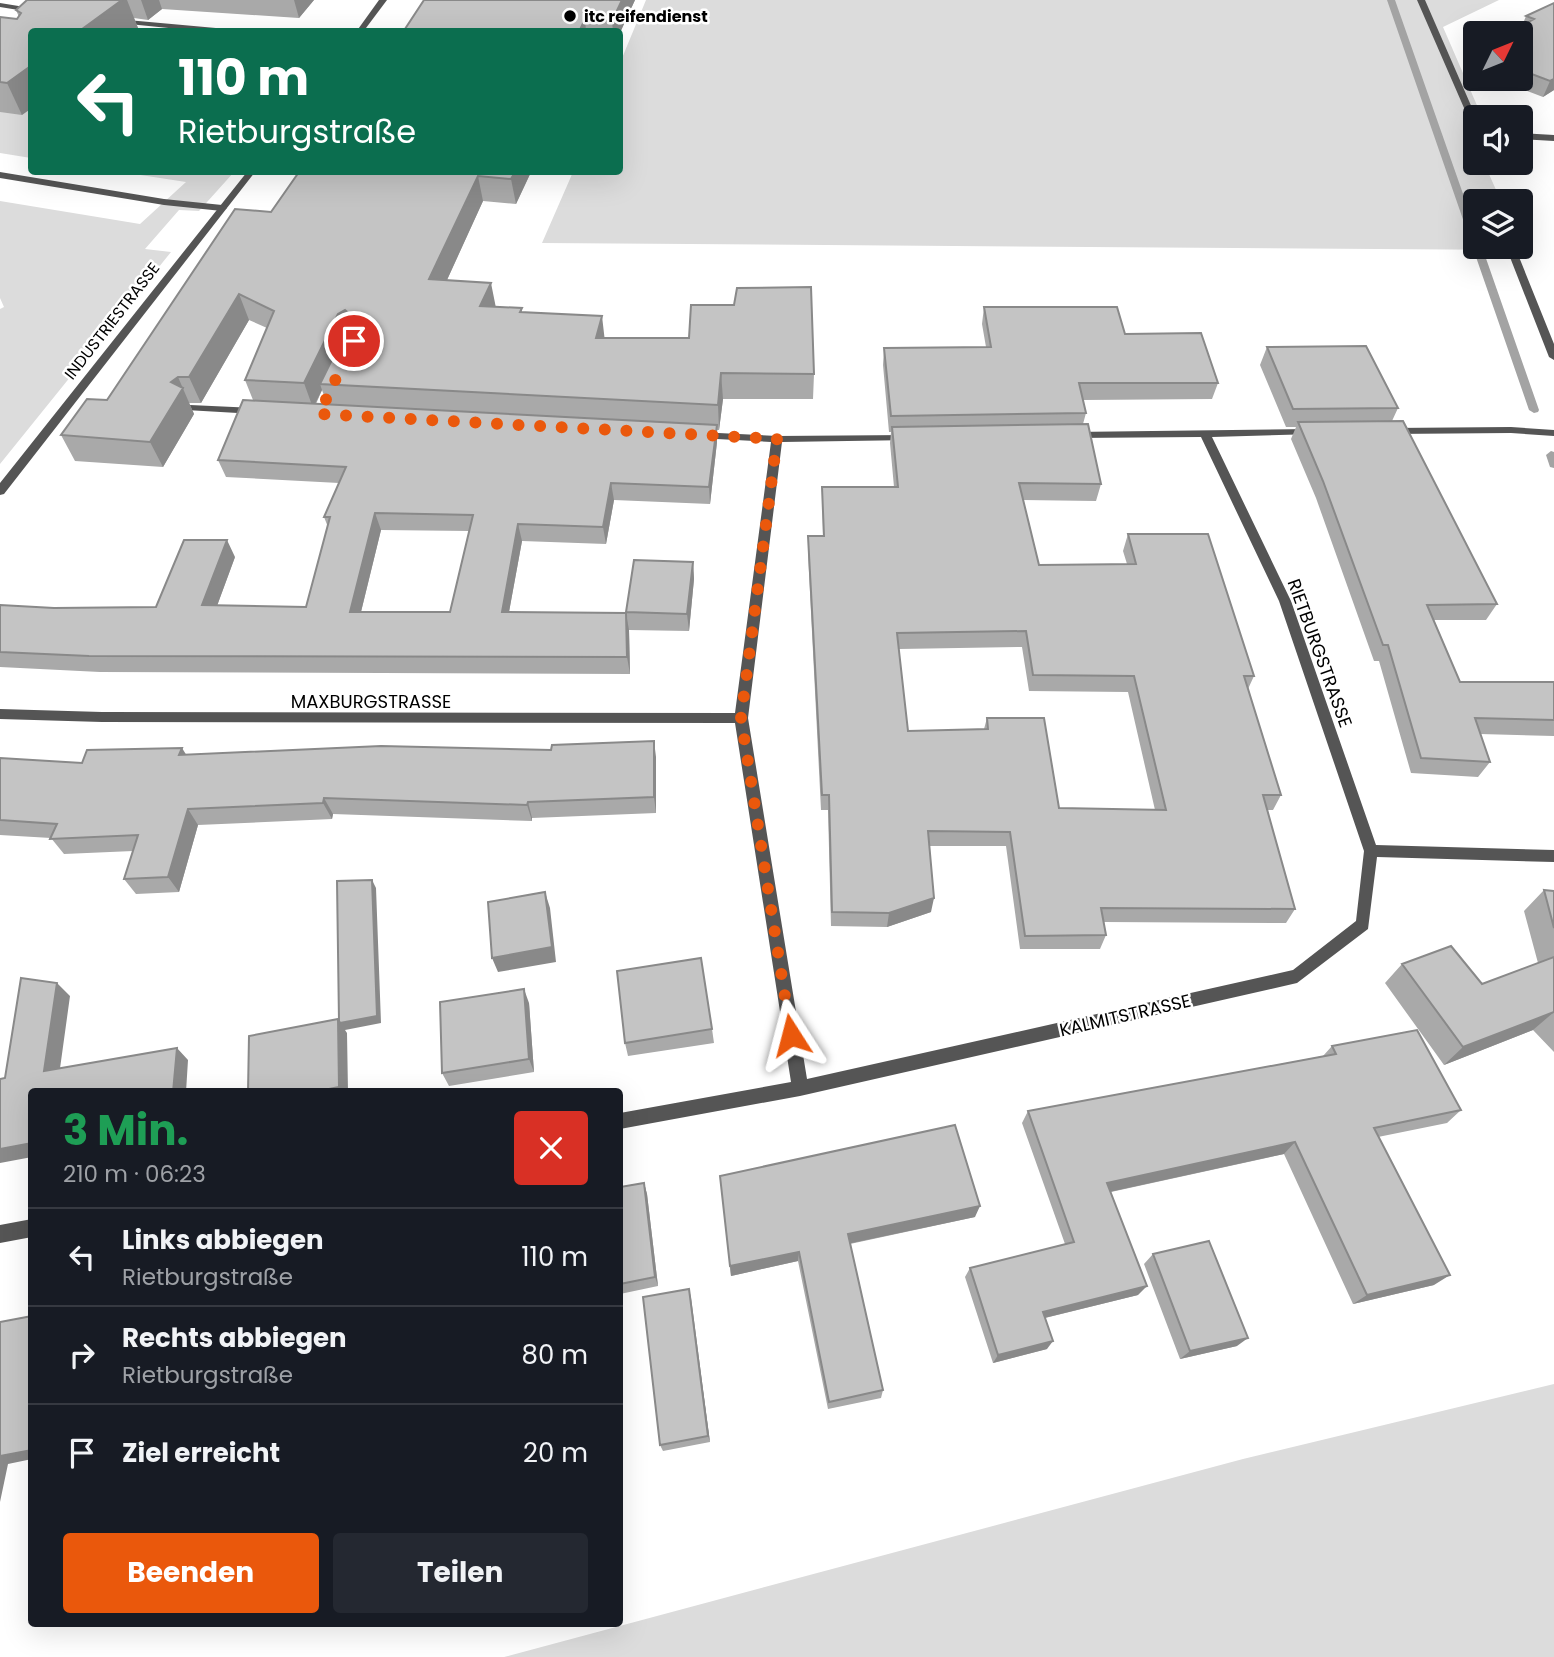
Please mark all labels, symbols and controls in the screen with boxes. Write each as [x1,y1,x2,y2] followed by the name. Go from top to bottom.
[584,5,708,28] place label: itc reifendienst
[562,8,578,24] marker: itc reifendienst
[1463,21,1533,91] north arrow
[1463,21,1533,259] map controls
[178,44,309,112] text: 110 m
[63,56,154,147] icon: left
[1463,105,1533,175] button: sound
[178,109,416,154] text: Rietburgstraße
[1463,189,1533,259] button: layers
[59,258,165,384] street label: INDUSTRIESTRASSE
[324,311,384,371] pin
[335,322,373,360] icon: arrive
[1282,575,1358,731] street label: RIETBURGSTRASSE
[291,689,451,714] street label: MAXBURGSTRASSE
[1057,988,1193,1042] street label: KALMITSTRASSE
[754,998,828,1072] position arrow
[63,1101,188,1160] text: 3 Min.
[514,1111,588,1185] button: close
[63,1158,206,1190] text: 210 m · 06:23
[122,1222,324,1258] text: Links abbiegen
[63,1238,101,1276] icon: left
[521,1239,588,1275] text: 110 m
[122,1261,293,1293] text: Rietburgstraße
[122,1320,347,1356] text: Rechts abbiegen
[63,1336,101,1374] icon: right
[522,1337,588,1373] text: 80 m
[122,1359,293,1391] text: Rietburgstraße
[63,1434,101,1472] icon: arrive
[122,1435,280,1471] text: Ziel erreicht
[523,1435,588,1471] text: 20 m
[63,1533,319,1613] button: Beenden
[333,1533,588,1613] button: Teilen

